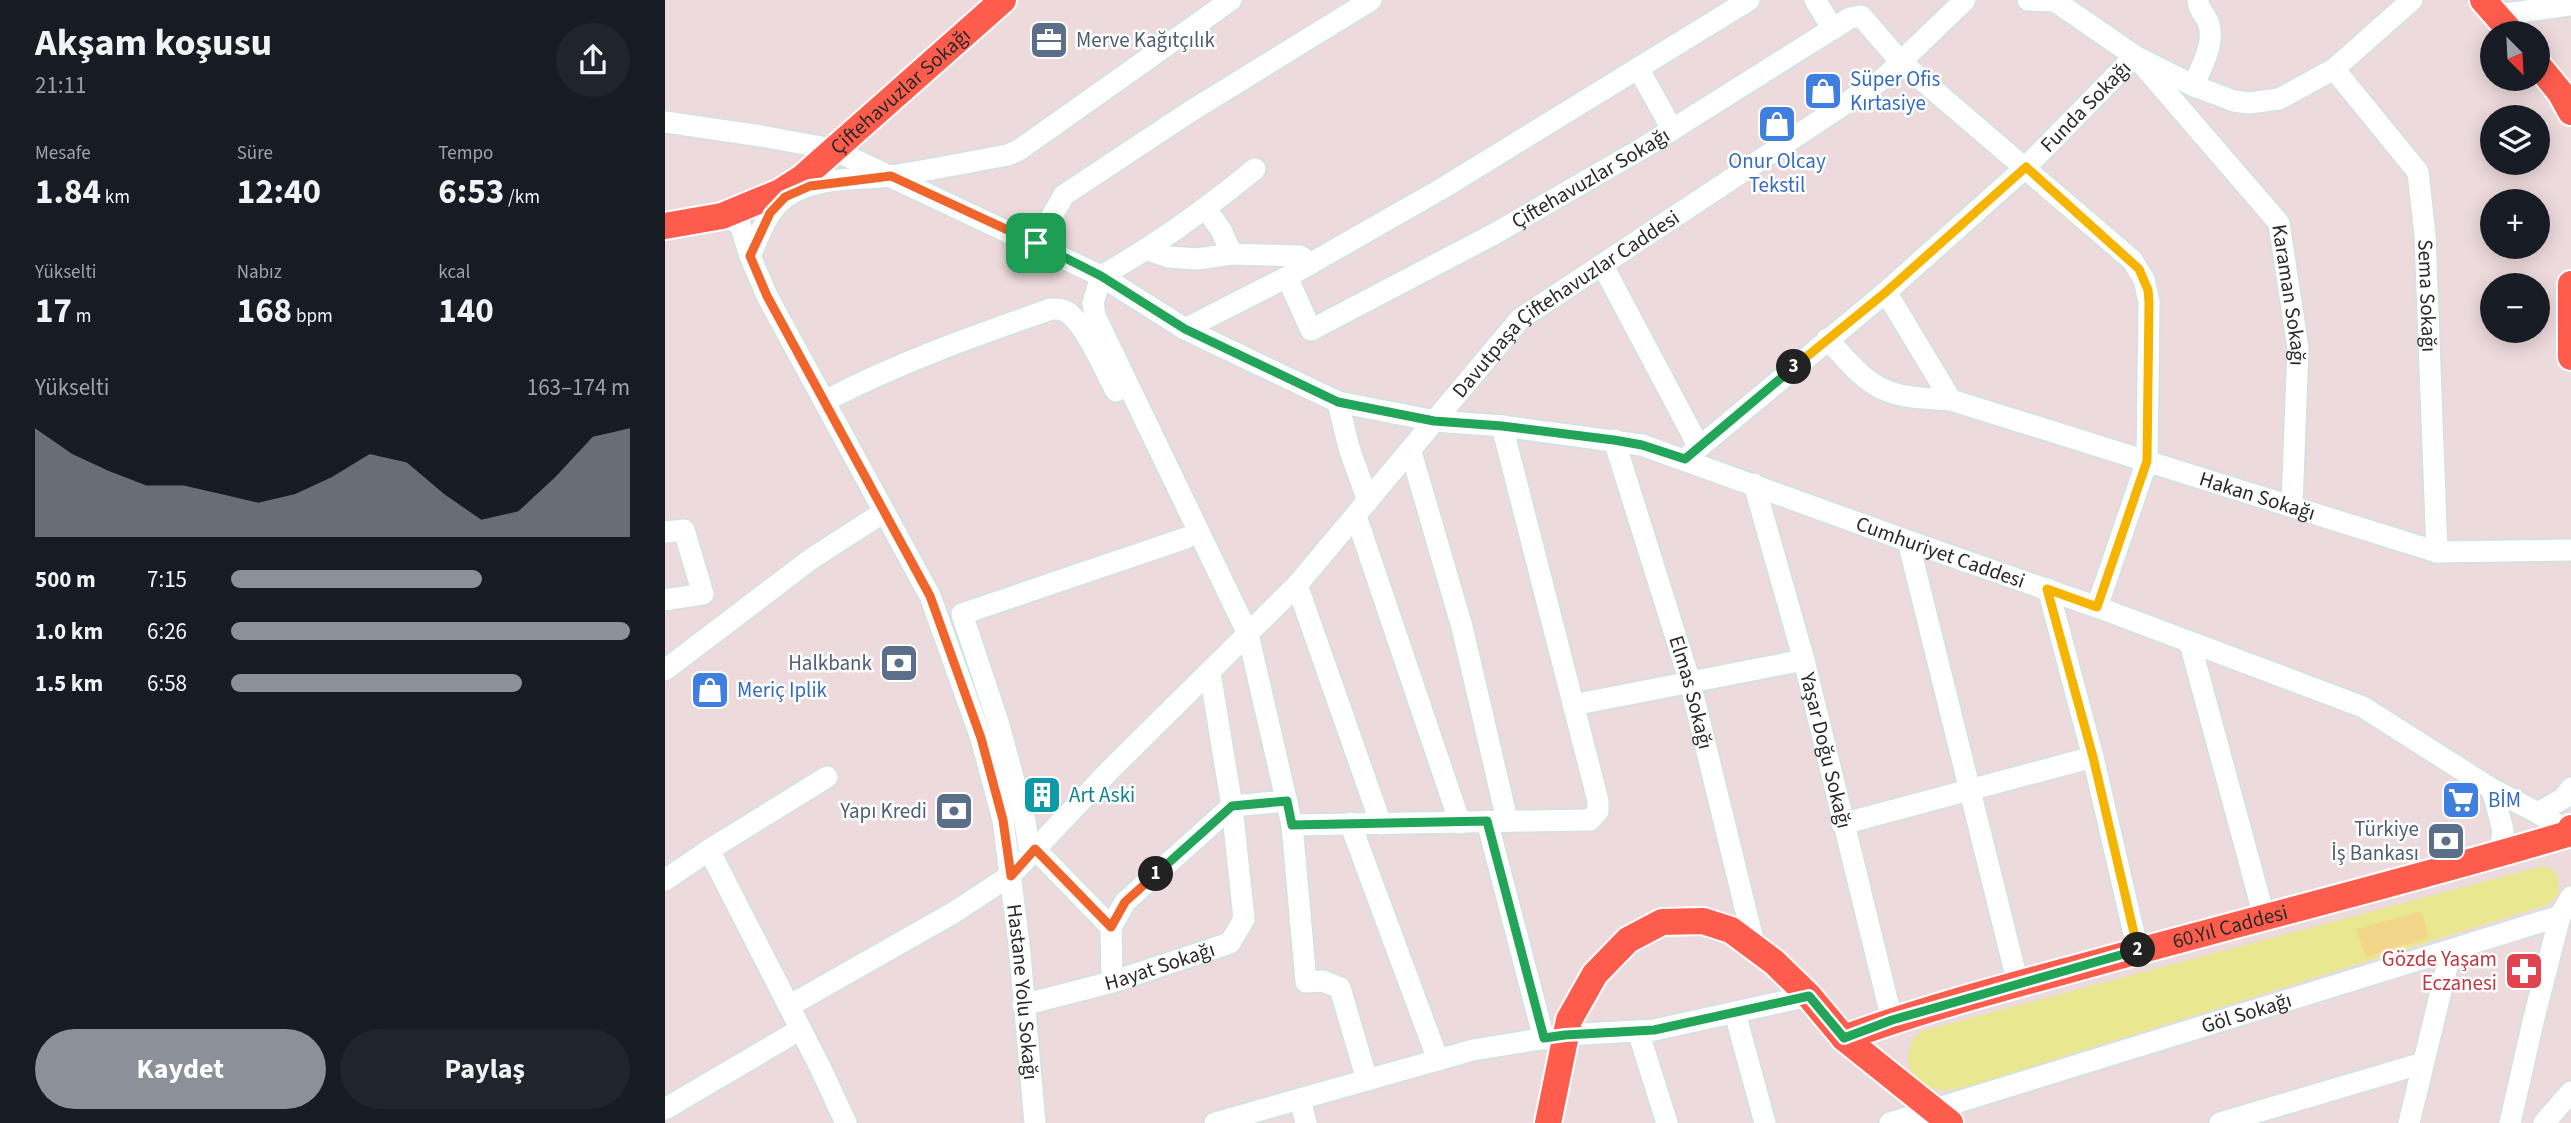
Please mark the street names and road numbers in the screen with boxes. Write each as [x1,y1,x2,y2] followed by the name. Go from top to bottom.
[823,21,977,161] street label: Çiftehavuzlar Sokağı
[2033,54,2138,159] street label: Funda Sokağı
[1506,120,1675,236] street label: Çiftehavuzlar Sokağı
[1445,203,1685,404] street label: Davutpaşa Çiftehavuzlar Caddesi
[2264,222,2313,367] street label: Karaman Sokağı
[2410,239,2444,353] street label: Sema Sokağı
[2196,464,2319,528] street label: Hakan Sokağı
[1852,508,2029,596] street label: Cumhuriyet Caddesi
[1661,632,1721,752] street label: Elmas Sokağı
[1792,668,1860,832] street label: Yaşar Doğu Sokağı
[2169,897,2291,956] street label: 60.Yıl Caddesi
[999,902,1046,1081] street label: Hastane Yolu Sokağı
[1101,934,1219,998] street label: Hayat Sokağı
[2197,985,2295,1041] street label: Göl Sokağı

